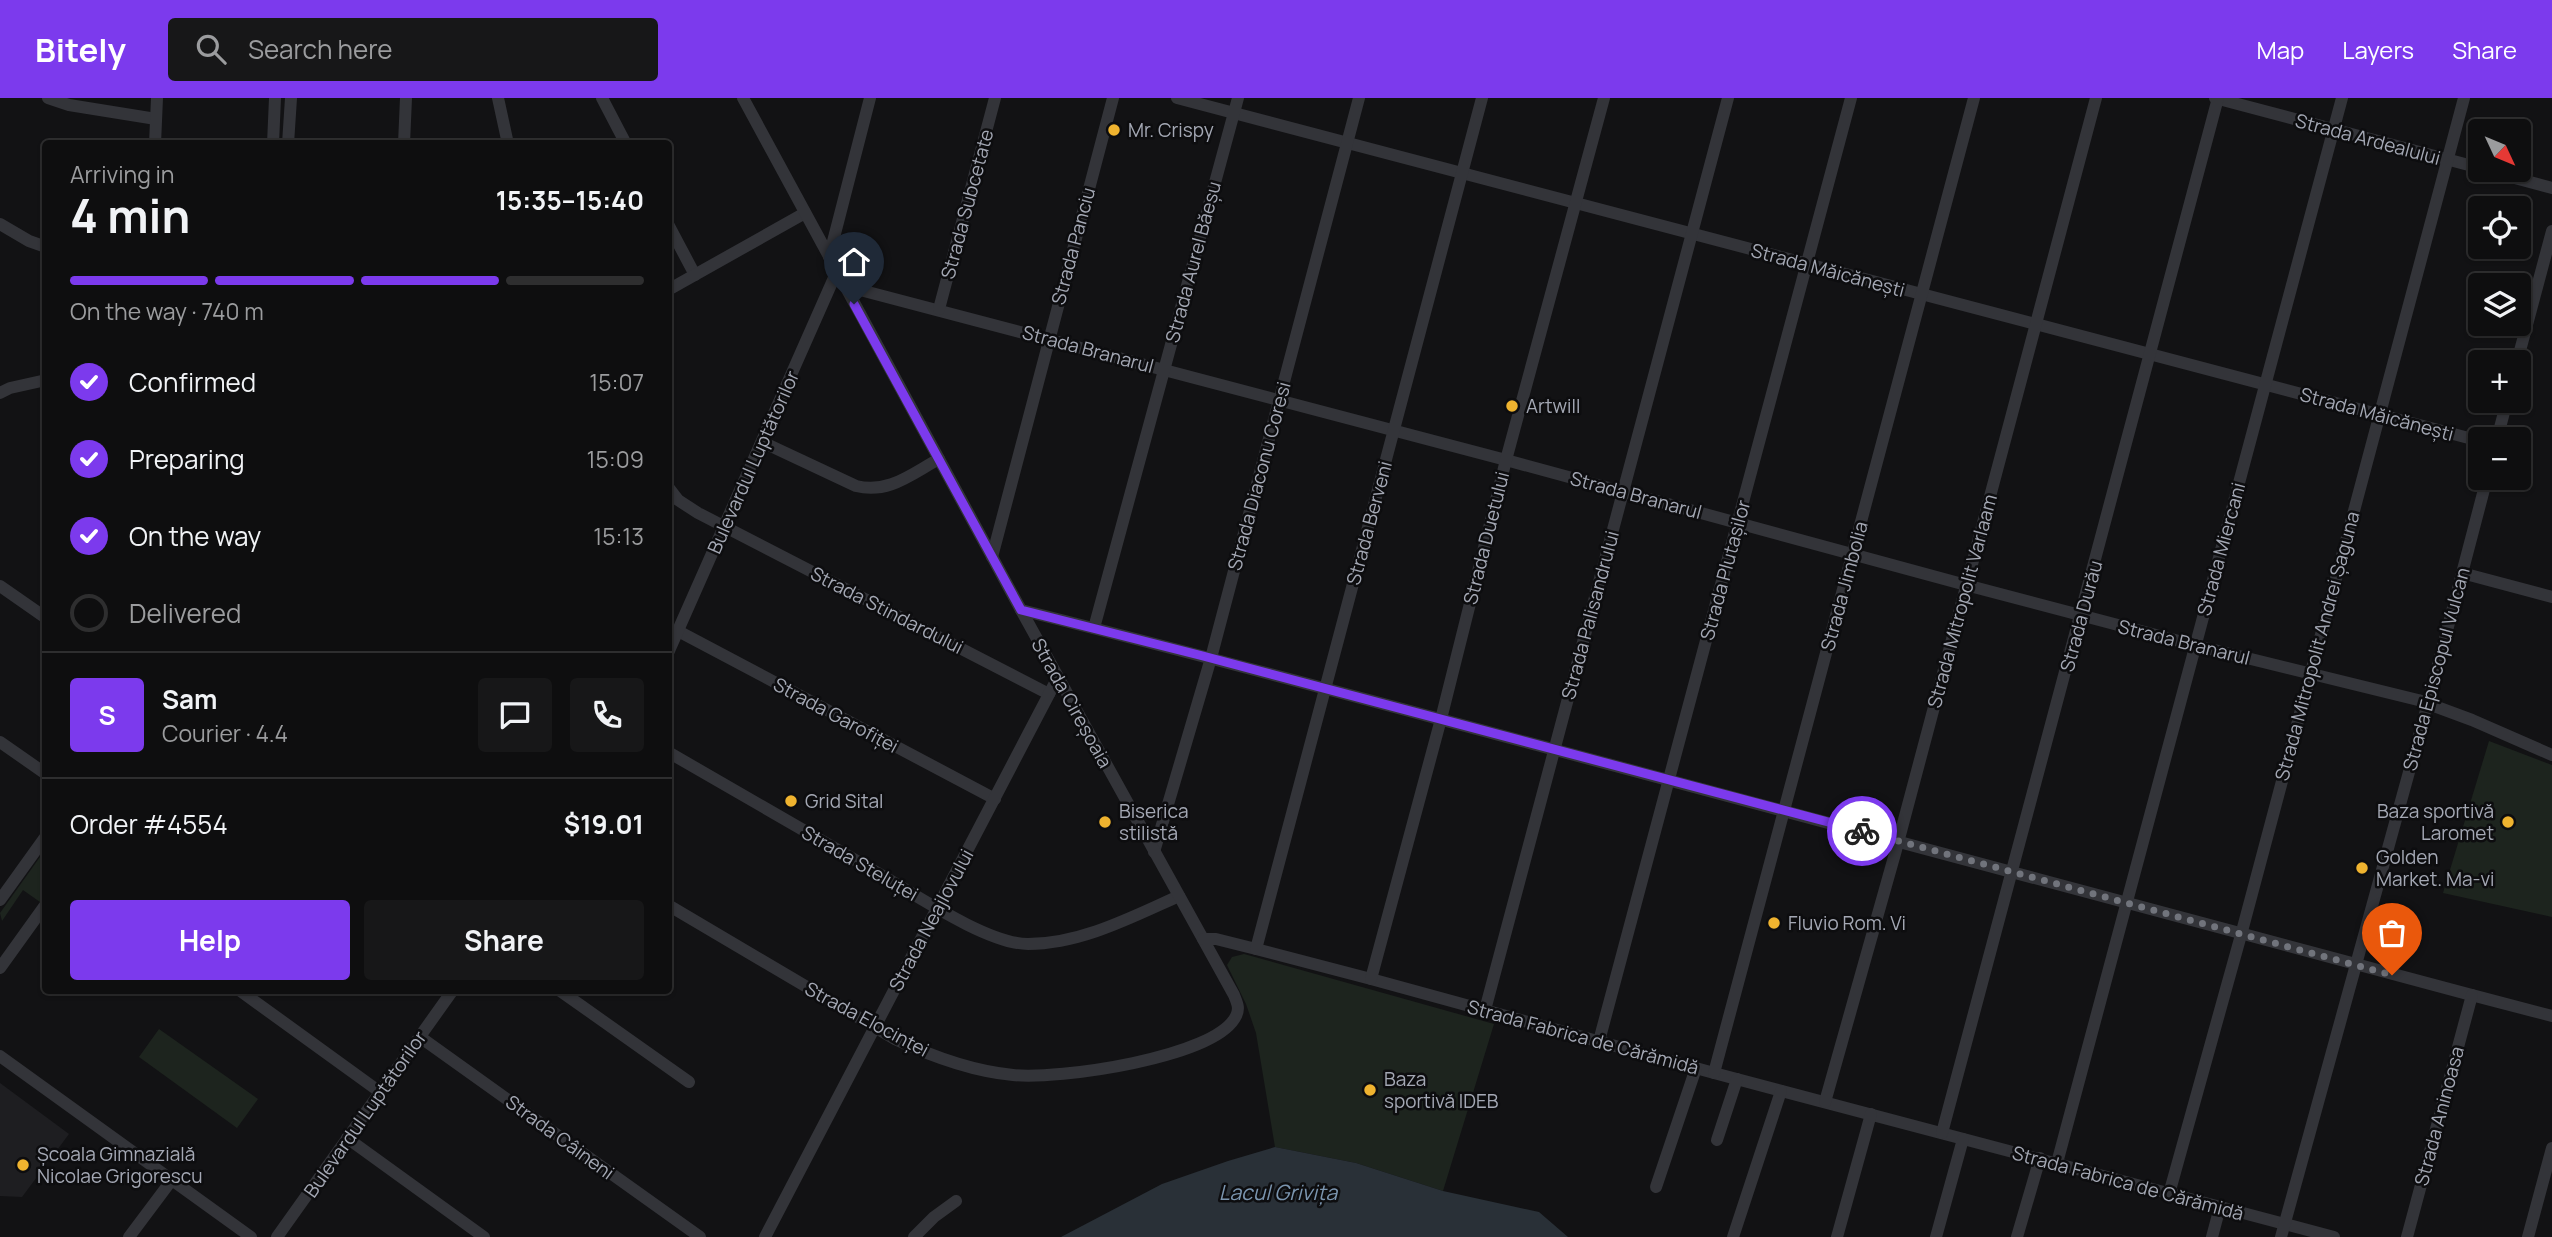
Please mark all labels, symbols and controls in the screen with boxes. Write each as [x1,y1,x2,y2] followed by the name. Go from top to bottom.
[168,18,658,81] search box
[35,27,126,72] text: Bitely
[192,30,230,68] icon: search
[248,31,393,67] text: Search here
[2257,33,2304,66] text: Map
[2342,33,2414,66] text: Layers
[2452,33,2517,66] text: Share
[2293,107,2443,171] street label: Strada Ardealului
[1128,117,1214,143] place label: Mr. Crispy
[2468,119,2530,182] north arrow
[2468,119,2531,490] map controls
[1106,122,1122,138] marker: Mr. Crispy
[935,126,999,282] street label: Strada Subcetate
[70,158,175,190] text: Arriving in
[1159,179,1227,345] street label: Strada Aurel Băeșu
[496,182,644,218] text: 15:35–15:40
[70,184,190,247] text: 4 min
[1045,184,1101,308] street label: Strada Panciu
[2468,196,2531,259] button: locate
[824,232,884,304] pin
[1748,237,1908,303] street label: Strada Măicănești
[835,243,873,281] icon: home
[2468,273,2531,336] button: layers
[70,295,264,327] text: On the way · 740 m
[1019,319,1157,379] street label: Strada Branarul
[2468,350,2531,413] button: +
[70,363,108,401] icon: check
[129,364,256,400] text: Confirmed
[589,366,644,398] text: 15:07
[701,366,805,558] street label: Bulevardul Luptătorilor
[1221,379,1297,573] street label: Strada Diaconu Coresi
[2297,381,2457,447] street label: Strada Măicănești
[1526,393,1580,419] place label: Artwill
[1504,398,1520,414] marker: Artwill
[2468,427,2531,490] button: −
[70,440,108,478] icon: check
[129,441,245,477] text: Preparing
[587,443,644,475] text: 15:09
[1340,458,1398,588] street label: Strada Berveni
[1567,465,1705,525] street label: Strada Branarul
[1457,469,1515,607] street label: Strada Duetului
[2191,480,2251,618] street label: Strada Miercani
[1921,491,2003,711] street label: Strada Mitropolit Varlaam
[1694,497,1756,643] street label: Strada Plutașilor
[2268,508,2366,784] street label: Strada Mitropolit Andrei Șaguna
[70,517,108,555] icon: check
[129,518,261,554] text: On the way
[1814,518,1874,654] street label: Strada Jimbolia
[593,520,644,552] text: 15:13
[1555,528,1625,702] street label: Strada Palisandrului
[2054,557,2108,675] street label: Strada Durău
[806,560,968,660] street label: Strada Stindardului
[2396,564,2476,774] street label: Strada Episcopul Vulcan
[129,595,241,631] text: Delivered
[2115,613,2253,671] street label: Strada Branarul
[1026,633,1118,773] street label: Strada Cireșoaia
[769,671,903,759] street label: Strada Garofiței
[478,678,552,752] button: chat
[570,678,644,752] button: phone
[162,681,217,717] text: Sam
[98,697,116,733] text: S
[162,717,288,749] text: Courier · 4.4
[805,788,884,814] place label: Grid Sital
[783,793,799,809] marker: Grid Sital
[1827,796,1897,866] courier
[1119,798,1188,846] place label: Biserica stilistă
[2377,798,2494,846] place label: Baza sportivă Laromet
[70,806,228,842] text: Order #4554
[564,806,644,842] text: $19.01
[1843,812,1881,850] icon: bike
[1097,814,1113,830] marker: Biserica stilistă
[2500,814,2516,830] marker: Baza sportivă Laromet
[797,819,923,907] street label: Strada Steluței
[883,844,979,996] street label: Strada Neajlovului
[2376,844,2495,892] place label: Golden Market. Ma-vi
[2354,860,2370,876] marker: Golden Market. Ma-vi
[70,900,350,980] button: Help
[364,900,644,980] button: Share
[2362,903,2422,975] pin
[1788,910,1906,936] place label: Fluvio Rom. Vi
[2373,914,2411,952] icon: bag
[1766,915,1782,931] marker: Fluvio Rom. Vi
[800,975,934,1063] street label: Strada Elocinței
[1464,994,1702,1080] street label: Strada Fabrica de Cărămidă
[298,1025,432,1202] street label: Bulevardul Luptătorilor
[2408,1043,2470,1189] street label: Strada Aninoasa
[1384,1066,1499,1114] place label: Baza sportivă IDEB
[1362,1082,1378,1098] marker: Baza sportivă IDEB
[500,1089,620,1185] street label: Strada Câineni
[2009,1140,2247,1226] street label: Strada Fabrica de Cărămidă
[37,1141,203,1189] place label: Școala Gimnazială Nicolae Grigorescu
[15,1157,31,1173] marker: Școala Gimnazială Nicolae Grigorescu
[1219,1178,1339,1206] water label: Lacul Grivița

